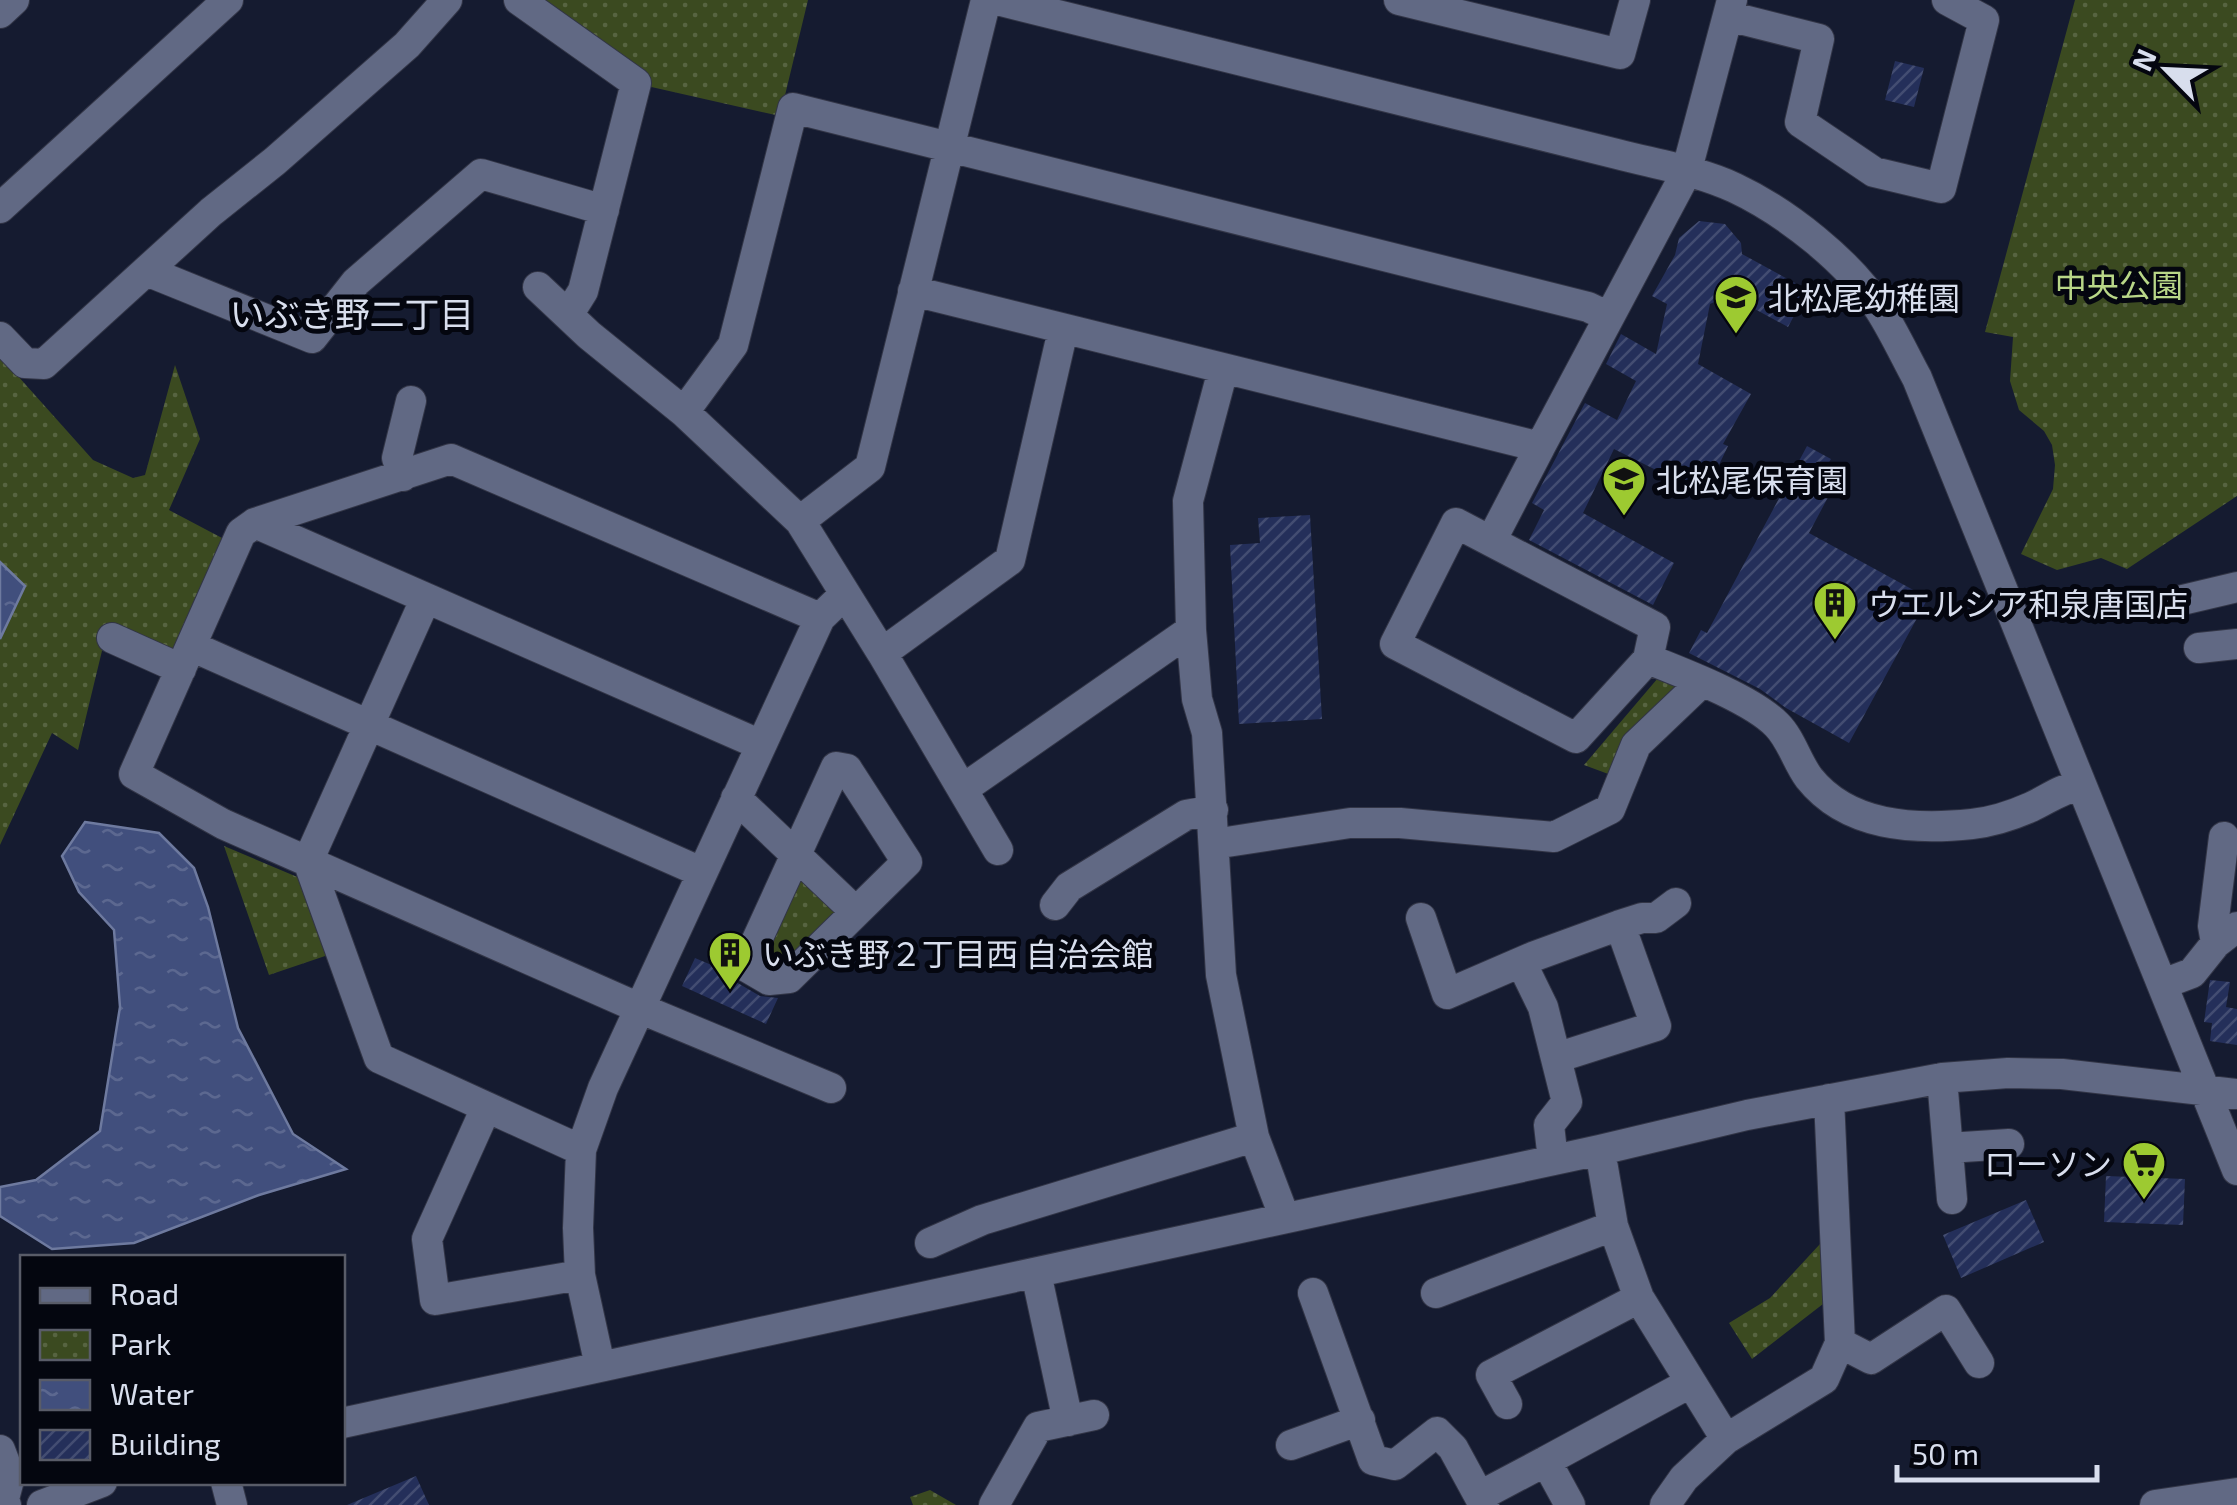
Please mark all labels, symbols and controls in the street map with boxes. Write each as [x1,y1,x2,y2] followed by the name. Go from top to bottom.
[2117,20,2217,120] north arrow
[2124,43,2163,76] text: N
[2055,265,2183,303] park label: 中央公園
[1713,274,1759,335] school or university icon: 北松尾幼稚園
[1768,278,1960,316] place label: 北松尾幼稚園
[229,292,475,334] district label: いぶき野二丁目
[1601,456,1647,517] school or university icon: 北松尾保育園
[1656,460,1848,498] place label: 北松尾保育園
[1812,580,1858,641] building icon: ウエルシア和泉唐国店
[1868,584,2188,622] place label: ウエルシア和泉唐国店
[707,930,753,991] building icon: いぶき野２丁目西 自治会館
[762,934,1153,972] place label: いぶき野２丁目西 自治会館
[2121,1140,2167,1201] supermarket icon: ローソン
[1984,1144,2112,1182] place label: ローソン
[20,1255,345,1485] legend
[110,1275,179,1311] text: Road
[110,1325,171,1361] text: Park
[110,1375,194,1411] text: Water
[1897,1420,2097,1482] scale bar
[110,1425,221,1461] text: Building
[1912,1435,1979,1471] text: 50 m

